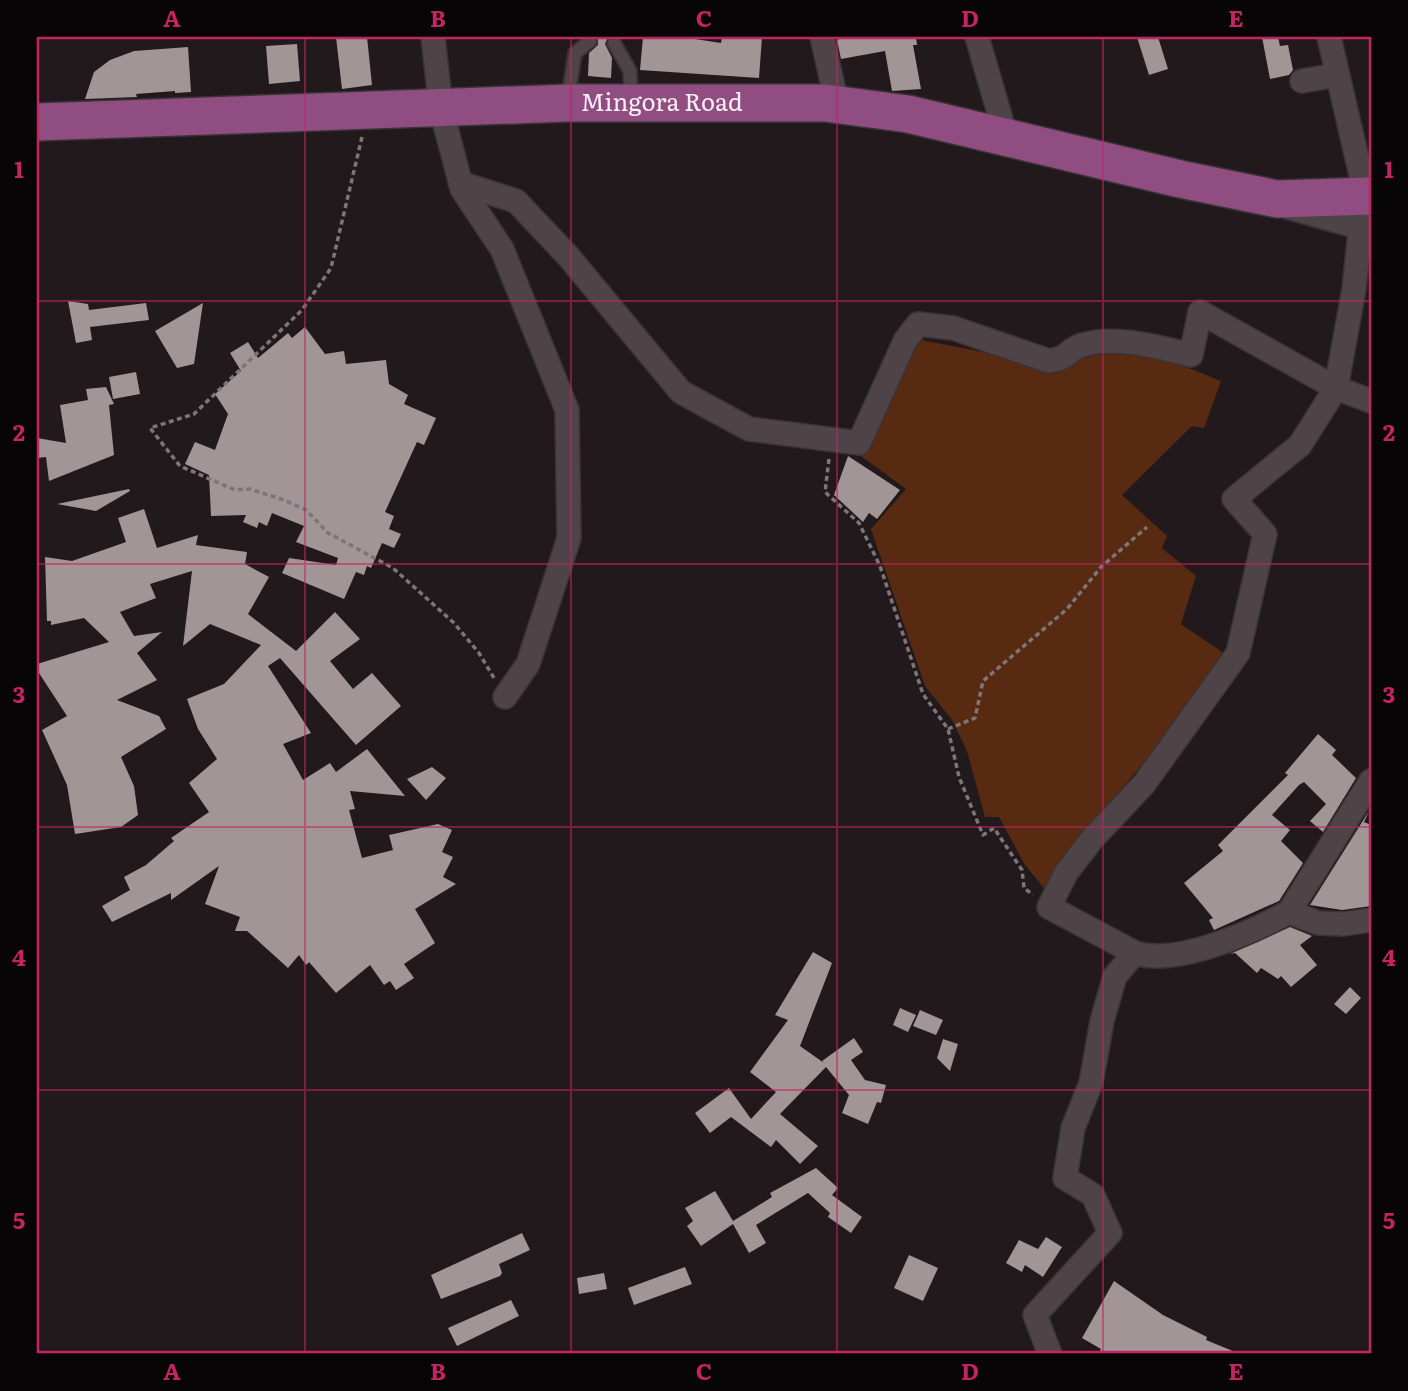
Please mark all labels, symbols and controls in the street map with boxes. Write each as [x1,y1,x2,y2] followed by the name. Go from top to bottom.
[163,0,181,34] text: A
[430,0,446,34] text: B
[696,0,712,34] text: C
[961,0,979,34] text: D
[1228,0,1244,34] text: E
[581,83,743,118] street label: Mingora Road
[14,151,24,185] text: 1
[1384,151,1394,185] text: 1
[13,414,25,448] text: 2
[1383,414,1395,448] text: 2
[13,676,25,710] text: 3
[1383,676,1395,710] text: 3
[12,939,26,973] text: 4
[1382,939,1396,973] text: 4
[13,1202,25,1236] text: 5
[1383,1202,1395,1236] text: 5
[163,1353,181,1387] text: A
[430,1353,446,1387] text: B
[696,1353,712,1387] text: C
[961,1353,979,1387] text: D
[1228,1353,1244,1387] text: E

